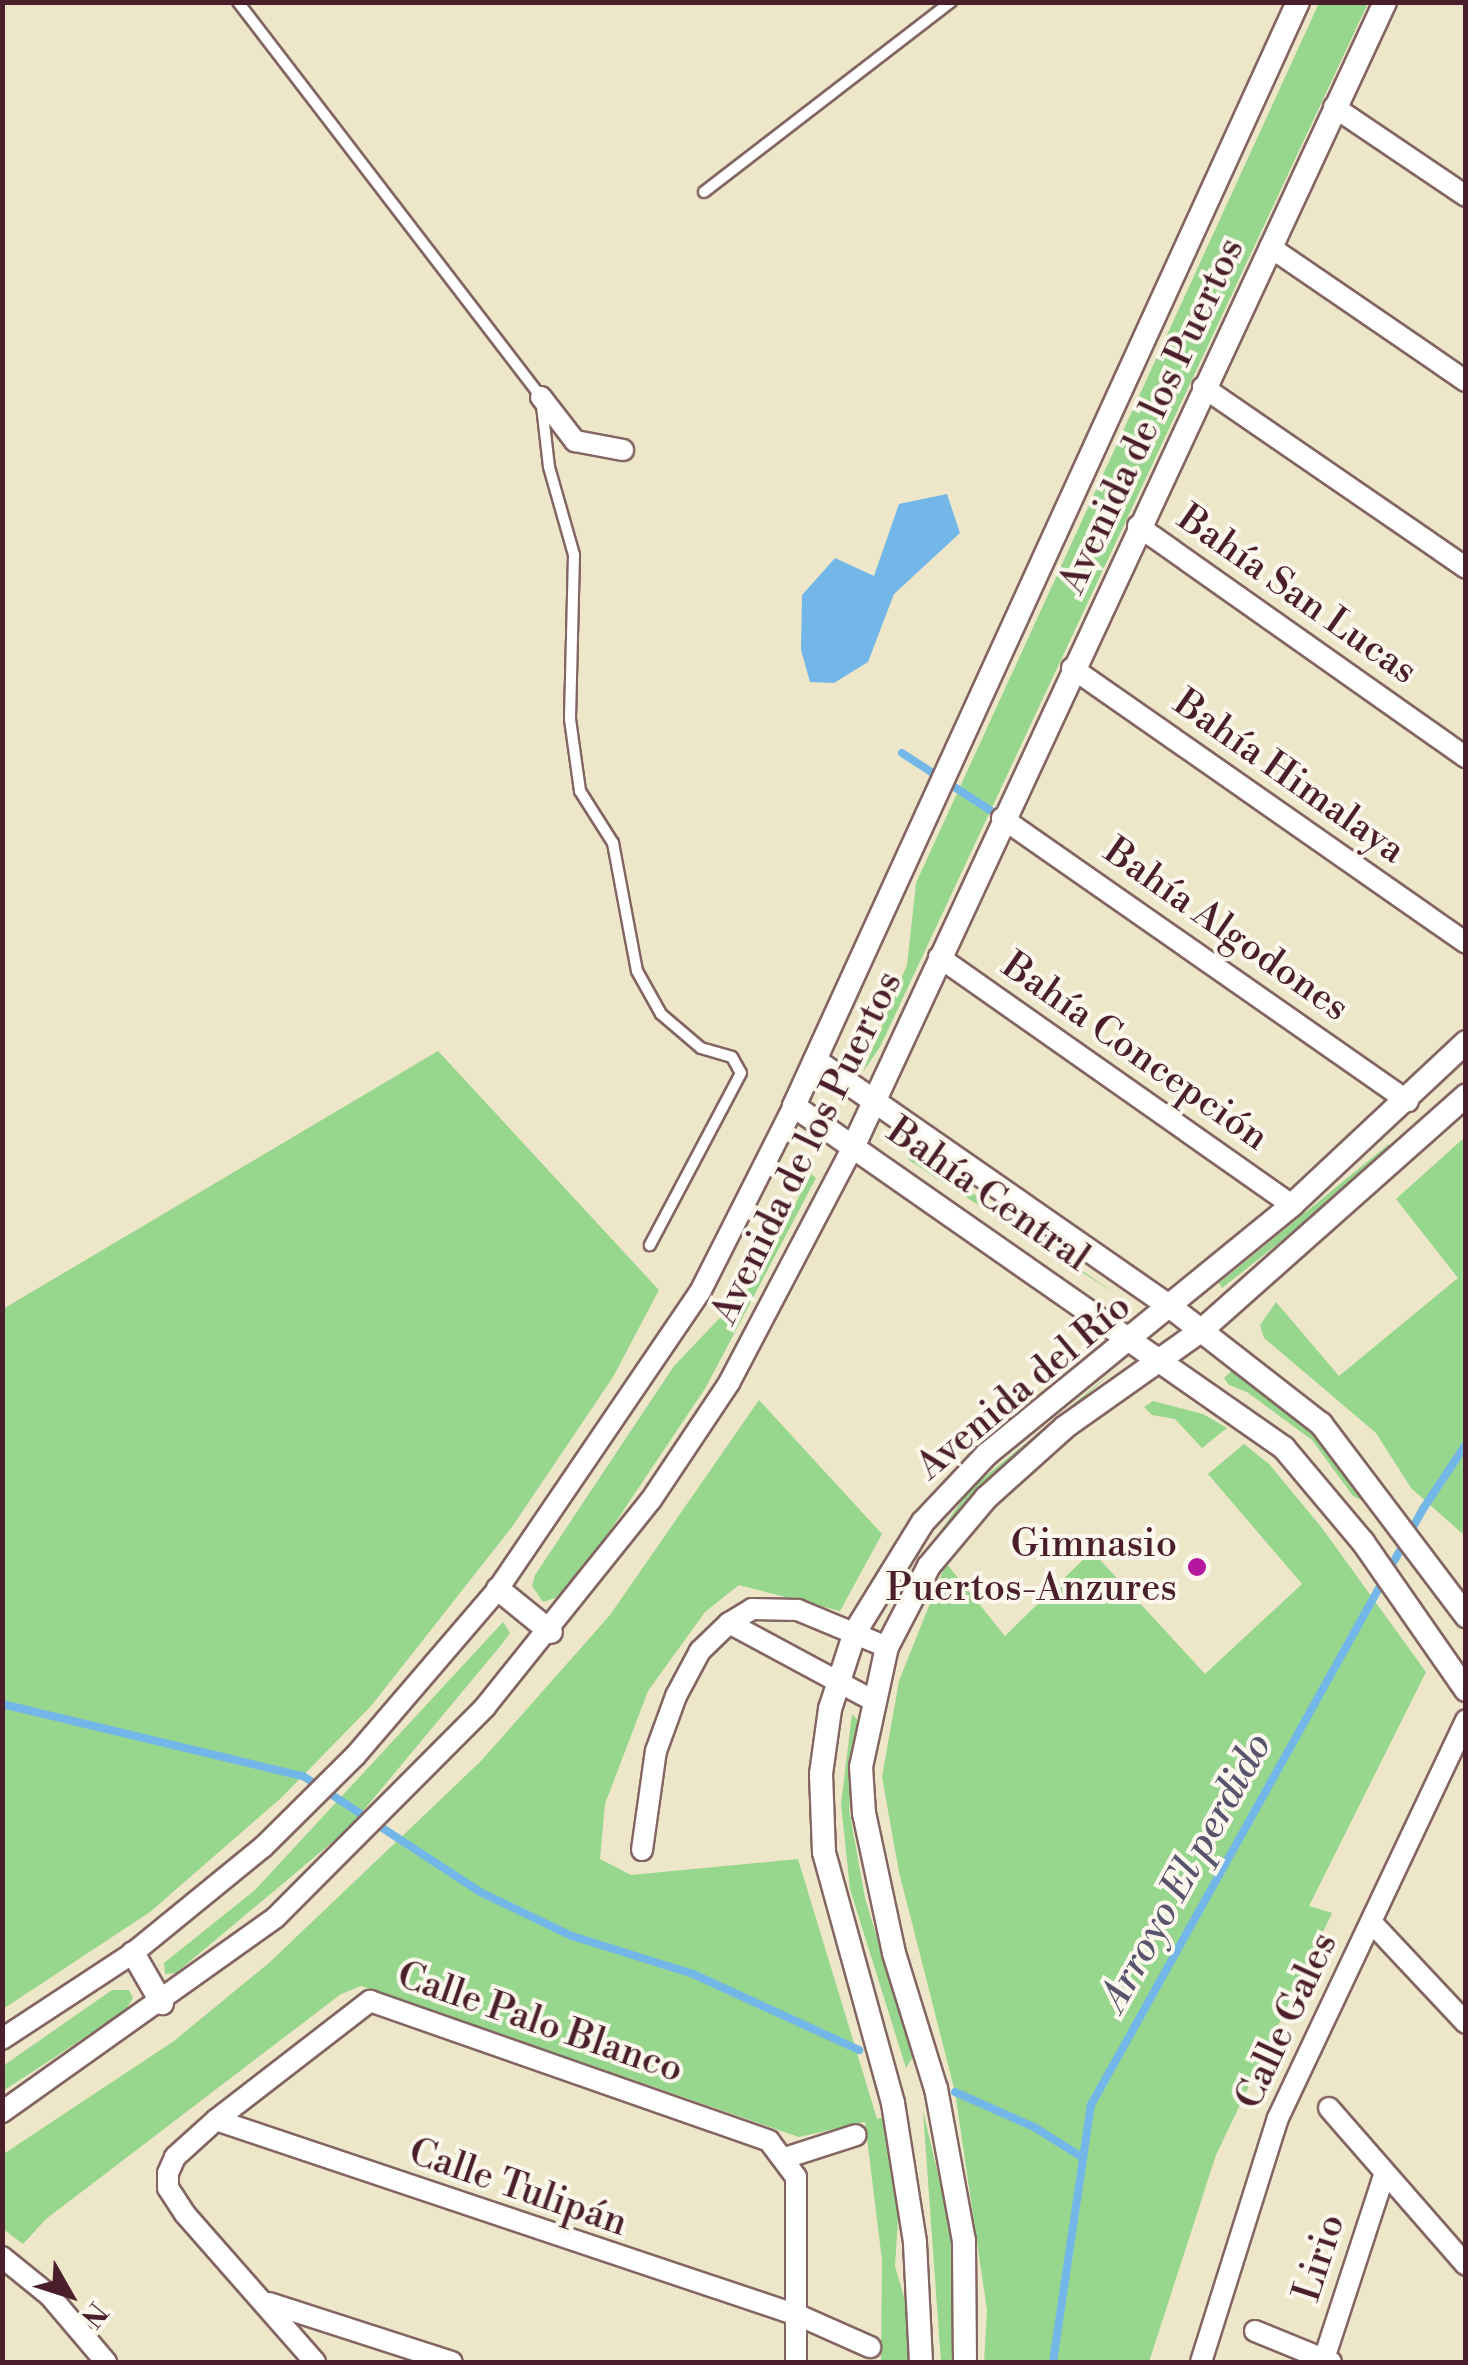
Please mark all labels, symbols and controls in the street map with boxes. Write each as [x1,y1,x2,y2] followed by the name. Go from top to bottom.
[1050,231,1254,601] street label: Avenida de los Puertos
[1169,496,1425,694] street label: Bahía San Lucas
[1165,680,1413,874] street label: Bahía Himalaya
[1095,829,1357,1031] street label: Bahía Algodones
[993,943,1277,1161] street label: Bahía Concepción
[702,964,912,1332] street label: Avenida de los Puertos
[878,1109,1098,1281] street label: Bahía Central
[908,1284,1140,1490] street label: Avenida del Río
[886,1522,1177,1612] place label: Gimnasio Puertos-Anzures
[1186,1556,1208,1578] marker: Gimnasio Puertos-Anzures
[1090,1725,1282,2019] water label: Arroyo El perdido
[1226,1926,1348,2116] street label: Calle Gales
[391,1953,689,2093] street label: Calle Palo Blanco
[403,2129,633,2247] street label: Calle Tulipán
[1285,2209,1355,2307] street label: Lirio
[20,2245,120,2345] north arrow
[73,2295,114,2334] text: N

